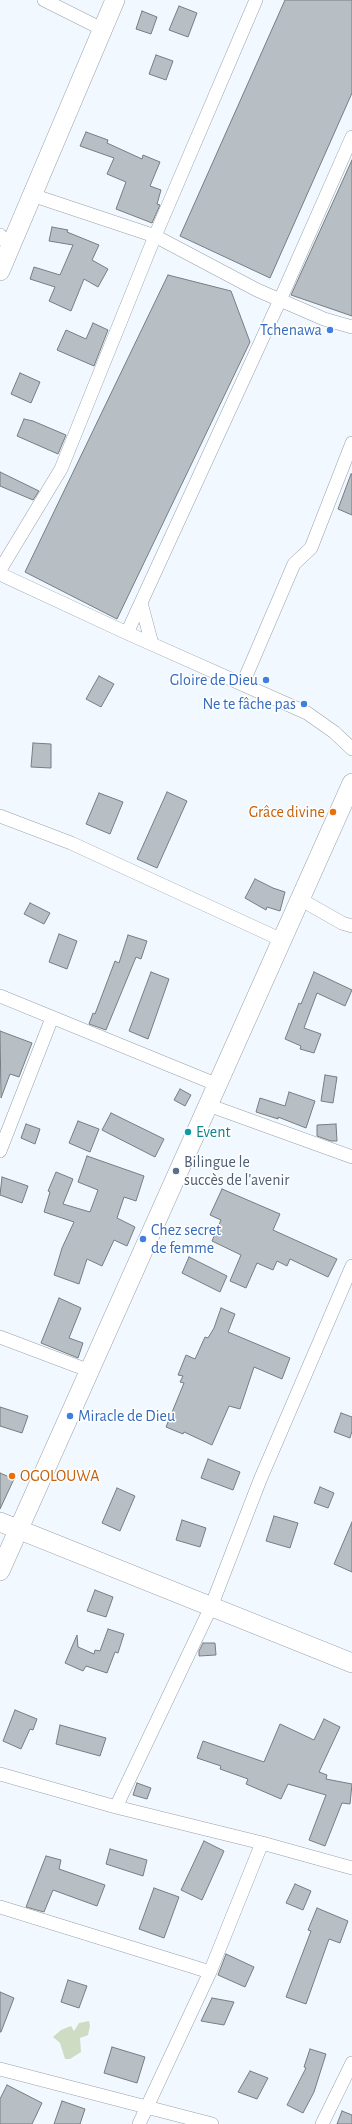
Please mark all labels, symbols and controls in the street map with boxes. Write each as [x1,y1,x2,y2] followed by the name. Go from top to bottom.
[260,320,322,340] place label: Tchenawa
[325,325,335,335] marker: Tchenawa
[170,670,258,690] place label: Gloire de Dieu
[261,675,271,685] marker: Gloire de Dieu
[202,694,296,714] place label: Ne te fâche pas
[299,699,309,709] marker: Ne te fâche pas
[249,802,325,822] place label: Grâce divine
[328,807,338,817] marker: Grâce divine
[196,1122,230,1142] place label: Event
[183,1127,193,1137] marker: Event
[184,1152,289,1190] place label: Bilingue le succès de l'avenir
[171,1166,181,1176] marker: Bilingue le succès de l'avenir
[151,1220,221,1258] place label: Chez secret de femme
[138,1234,148,1244] marker: Chez secret de femme
[78,1406,175,1426] place label: Miracle de Dieu
[65,1411,75,1421] marker: Miracle de Dieu
[20,1466,99,1486] place label: OGOLOUWA
[7,1471,17,1481] marker: OGOLOUWA

